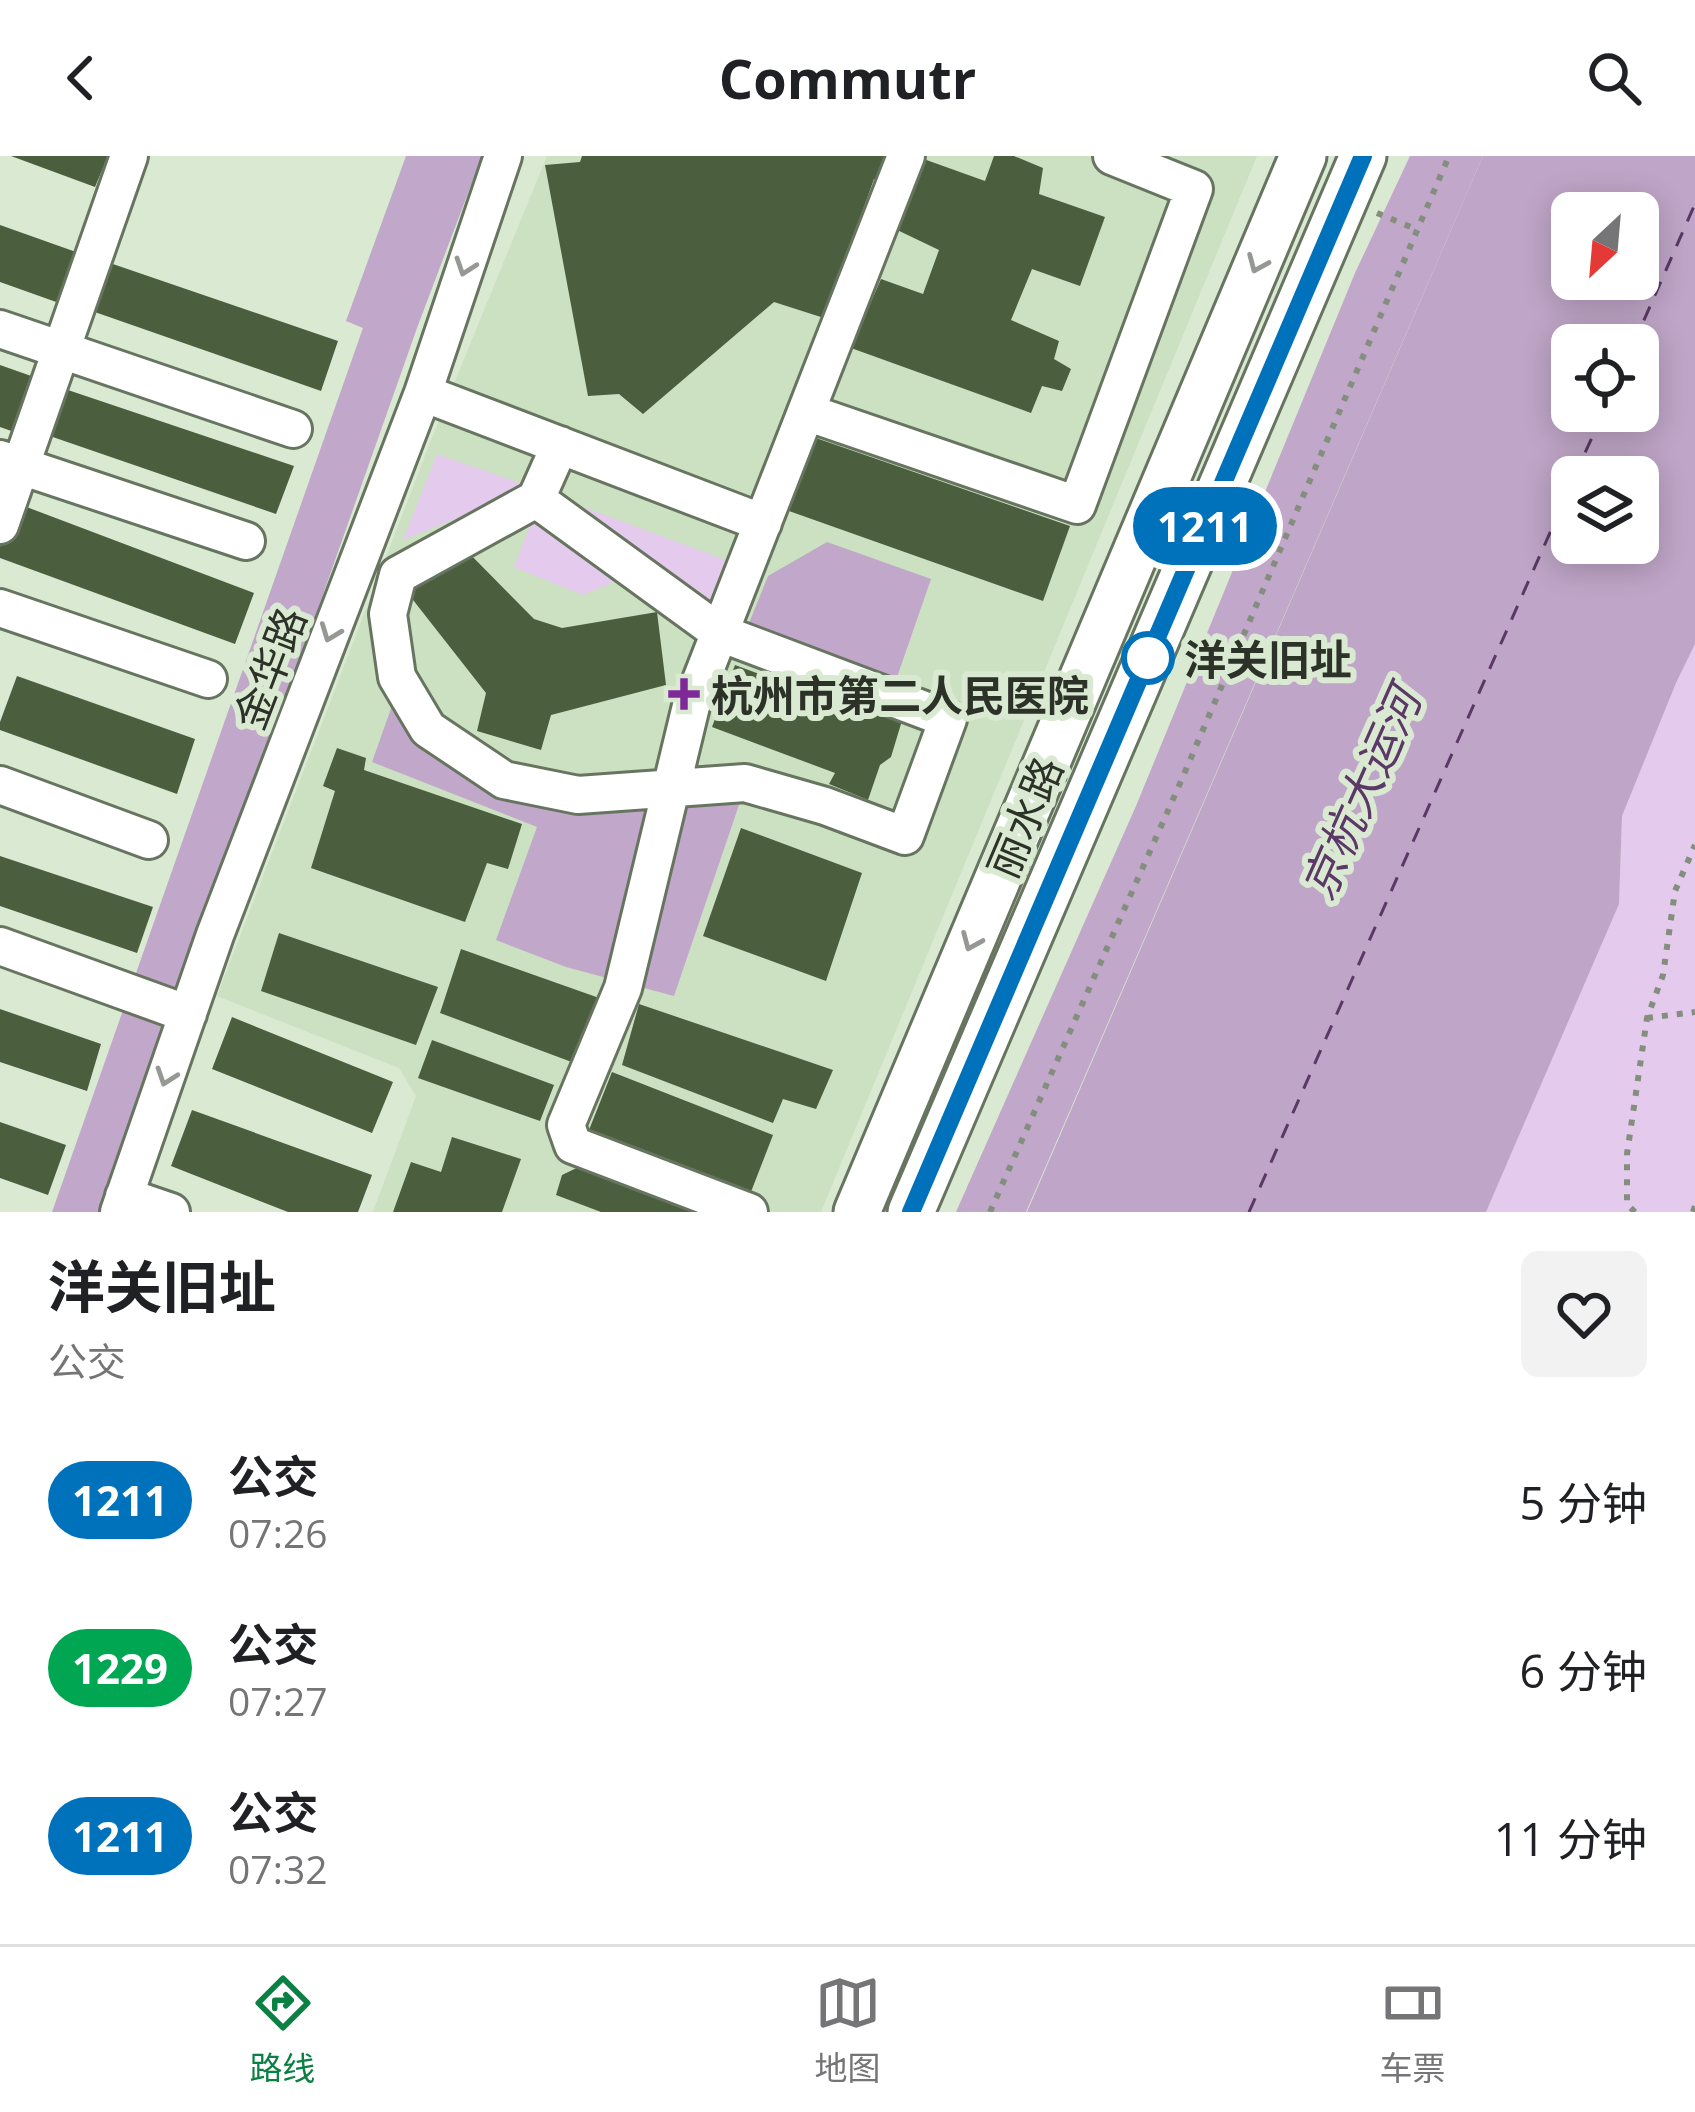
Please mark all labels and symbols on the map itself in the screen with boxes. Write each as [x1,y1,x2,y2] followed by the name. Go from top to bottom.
[1551,192,1659,300] north arrow
[1248,251,1272,273] one-way arrow
[455,255,479,276] one-way arrow
[1121,487,1289,565] line badge: 1211
[220,599,318,737] street label: 金华路
[320,621,345,642] one-way arrow
[1184,630,1352,687] place label: 洋关旧址
[1123,633,1173,683] marker: 洋关旧址
[711,666,1089,723] place label: 杭州市第二人民医院
[1286,671,1437,908] water label: 京杭大运河
[668,678,700,710] marker: 杭州市第二人民医院
[973,748,1075,886] street label: 丽水路
[961,931,985,952] one-way arrow
[156,1065,180,1086] one-way arrow

